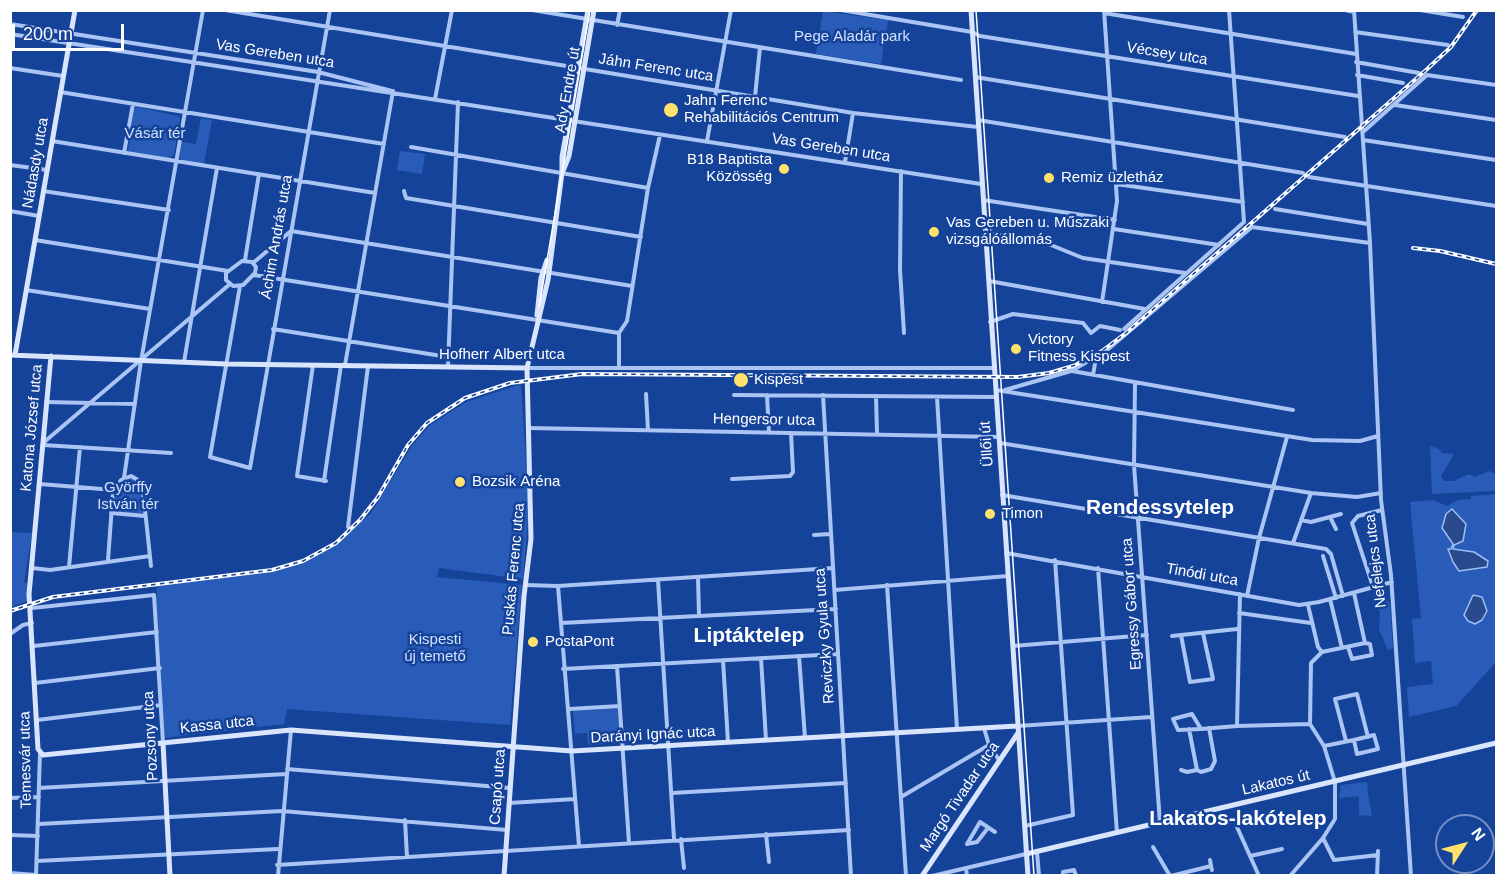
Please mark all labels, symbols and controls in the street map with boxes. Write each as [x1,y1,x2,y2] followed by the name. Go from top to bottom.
[15,12,128,50] scale bar
[23,24,73,44] text: 200 m
[794,28,910,46] park label: Pege Aladár park
[214,36,336,72] street label: Vas Gereben utca
[1125,39,1209,69] street label: Vécsey utca
[552,46,584,134] street label: Ady Endre út
[597,50,715,86] street label: Jáhn Ferenc utca
[684,92,839,127] place label: Jahn Ferenc Rehabilitációs Centrum
[662,101,680,119] marker: Jahn Ferenc Rehabilitációs Centrum
[19,116,53,210] street label: Nádasdy utca
[125,125,185,143] park label: Vásár tér
[770,130,892,166] street label: Vas Gereben utca
[687,151,772,186] place label: B18 Baptista Közösség
[777,162,791,176] marker: B18 Baptista Közösség
[1061,169,1164,187] place label: Remiz üzletház
[1042,171,1056,185] marker: Remiz üzletház
[257,173,297,301] street label: Áchim András utca
[946,214,1109,249] place label: Vas Gereben u. Műszaki vizsgálóállomás
[927,225,941,239] marker: Vas Gereben u. Műszaki vizsgálóállomás
[1028,331,1130,366] place label: Victory Fitness Kispest
[1009,342,1023,356] marker: Victory Fitness Kispest
[439,346,565,364] street label: Hofherr Albert utca
[17,364,47,492] street label: Katona József utca
[732,371,750,389] marker: Kispest
[754,371,803,389] place label: Kispest
[713,410,815,430] street label: Hengersor utca
[976,421,998,467] street label: Üllői út
[472,473,560,491] place label: Bozsik Aréna
[453,475,467,489] marker: Bozsik Aréna
[97,479,159,514] park label: Györffy István tér
[1086,495,1234,521] district label: Rendessytelep
[499,502,529,636] street label: Puskás Ferenc utca
[1002,505,1043,523] place label: Timon
[983,507,997,521] marker: Timon
[1361,513,1391,609] street label: Nefelejcs utca
[1118,537,1146,671] street label: Egressy Gábor utca
[1165,560,1239,590] street label: Tinódi utca
[811,568,839,704] street label: Reviczky Gyula utca
[694,623,804,649] district label: Liptáktelep
[404,631,466,666] park label: Kispesti új temető
[545,633,614,651] place label: PostaPont
[526,635,540,649] marker: PostaPont
[140,691,162,781] street label: Pozsony utca
[16,711,36,809] street label: Temesvár utca
[179,712,255,738] street label: Kassa utca
[590,723,716,747] street label: Darányi Ignác utca
[917,739,1003,855] street label: Margó Tivadar utca
[486,749,510,825] street label: Csapó utca
[1240,766,1312,800] street label: Lakatos út
[1149,806,1327,832] district label: Lakatos-lakótelep
[1435,814,1495,874] north arrow
[1468,825,1489,844] text: N

